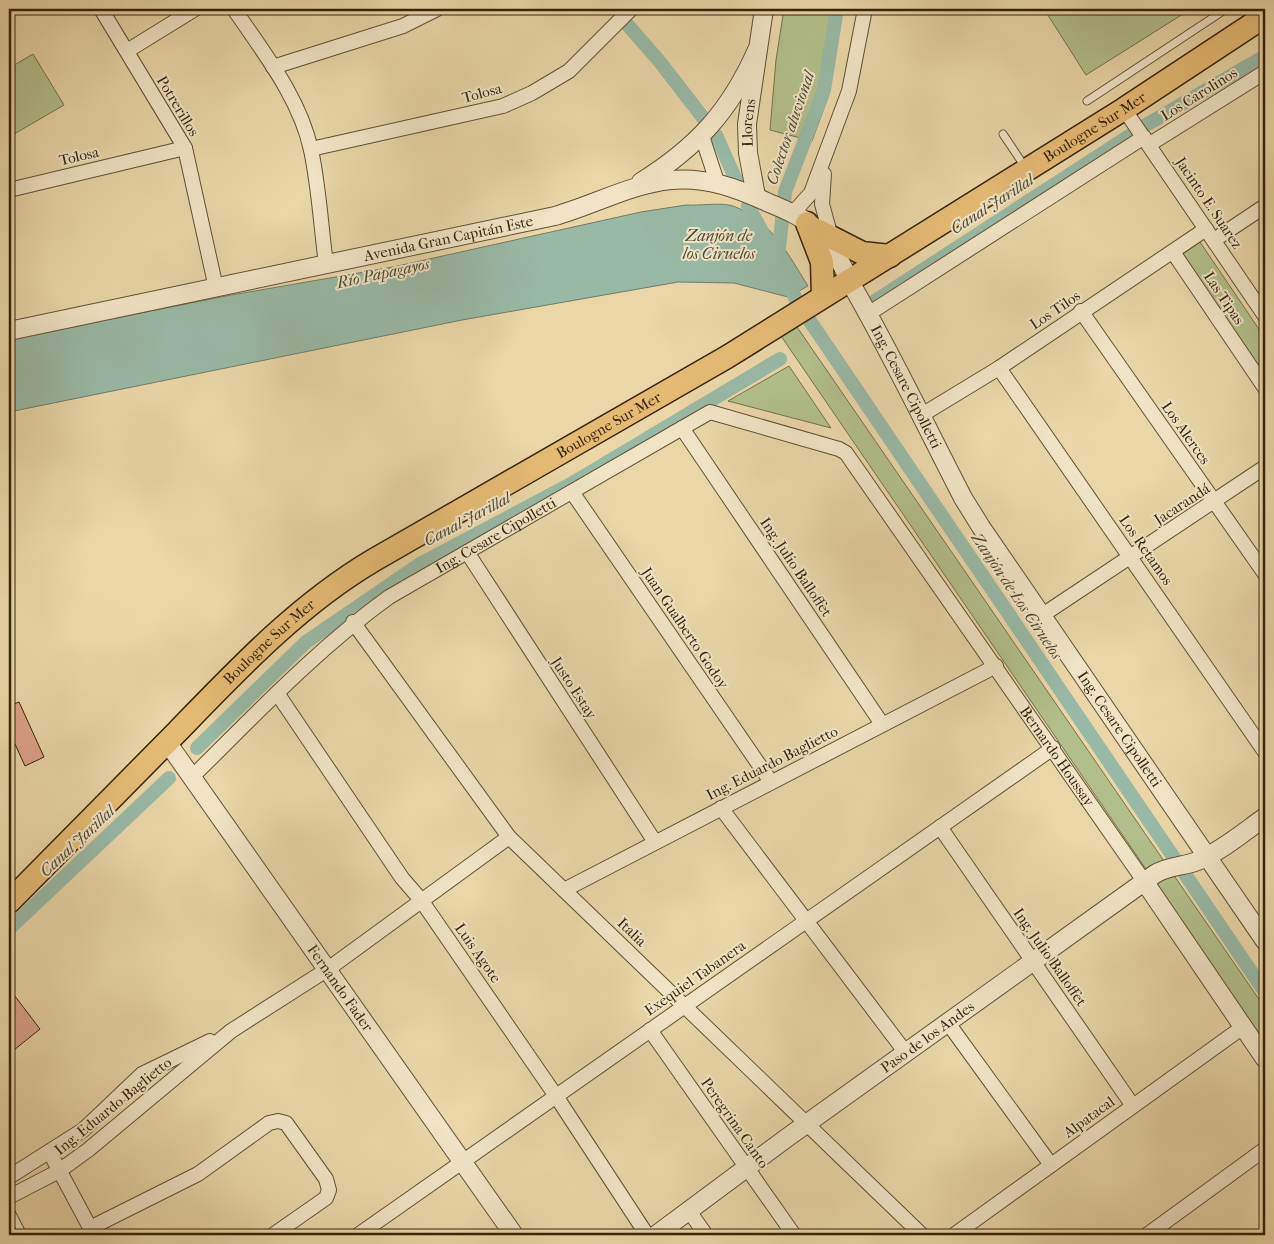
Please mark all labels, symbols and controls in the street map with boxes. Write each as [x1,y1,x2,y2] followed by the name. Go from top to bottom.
[1157,63,1241,125] street label: Los Carolinos
[762,67,819,187] water label: Colector aluvional
[153,72,203,140] street label: Potrerillos
[460,79,505,107] street label: Tolosa
[1040,88,1150,166] street label: Boulogne Sur Mer
[738,97,760,147] street label: Llorens
[57,142,102,169] street label: Tolosa
[1171,153,1247,253] street label: Jacinto E. Suarez
[947,169,1039,238] water label: Canal Jarillal
[361,212,535,265] street label: Avenida Gran Capitán Este
[682,226,756,263] water label: Zanjón de los Ciruelos
[334,254,432,292] water label: Río Papagayos
[1200,268,1248,328] street label: Las Tipas
[1026,286,1084,333] street label: Los Tilos
[867,322,946,452] street label: Ing. Cesare Cipolletti
[553,388,665,462] street label: Boulogne Sur Mer
[1158,398,1214,468] street label: Los Alerces
[1150,479,1214,529] street label: Jacarandá
[421,487,515,550] water label: Canal Jarillal
[432,493,560,577] street label: Ing. Cesare Cipolletti
[1115,511,1177,589] street label: Los Retamos
[756,514,836,621] street label: Ing. Julio Balloffet
[967,528,1067,664] water label: Zanjón de Los Ciruelos
[637,563,733,693] street label: Juan Gualberto Godoy
[219,595,319,688] street label: Boulogne Sur Mer
[547,653,601,723] street label: Justo Estay
[1074,668,1166,791] street label: Ing. Cesare Cipolletti
[1016,703,1099,811] street label: Bernardo Houssay
[703,722,841,804] street label: Ing. Eduardo Baglietto
[36,800,120,880] water label: Canal Jarillal
[1009,904,1091,1010] street label: Ing. Julio Balloffet
[614,914,651,951] street label: Italia
[451,920,505,987] street label: Luis Agote
[641,936,750,1020] street label: Exequiel Tabanera
[304,941,377,1036] street label: Fernando Fader
[877,997,978,1077] street label: Paso de los Andes
[51,1053,175,1159] street label: Ing. Eduardo Baglietto
[697,1074,773,1172] street label: Peregrina Canto
[1059,1092,1118,1142] street label: Alpatacal

